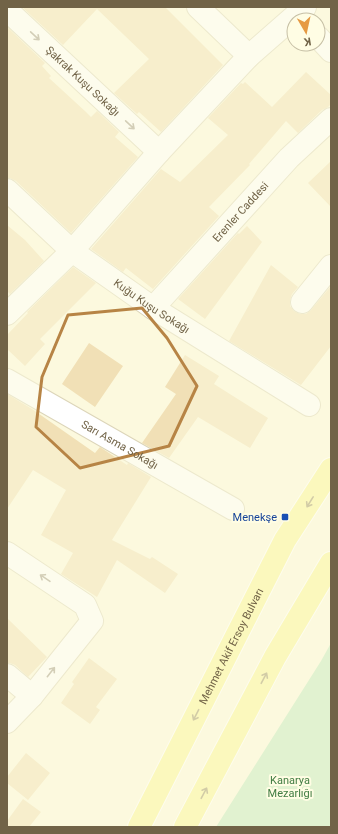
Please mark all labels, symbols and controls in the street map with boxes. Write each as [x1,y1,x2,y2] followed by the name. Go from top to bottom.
[286,12,326,52] north arrow
[30,32,41,41] one-way arrow
[302,34,312,49] text: K
[43,44,122,119] street label: Şakrak Kuşu Sokağı
[125,121,135,130] one-way arrow
[210,179,271,245] street label: Erenler Caddesi
[111,276,192,336] street label: Kuğu Kuşu Sokağı
[79,418,160,472] street label: Sarı Asma Sokağı
[306,496,314,507] one-way arrow
[233,511,277,524] place label: Menekşe
[280,512,290,522] marker: Menekşe
[40,574,51,582] one-way arrow
[197,586,266,707] street label: Mehmet Akif Ersoy Bulvarı
[47,666,56,677] one-way arrow
[261,672,269,684] one-way arrow
[192,709,199,721] one-way arrow
[268,774,312,800] park label: Kanarya Mezarlığı
[200,787,208,799] one-way arrow

